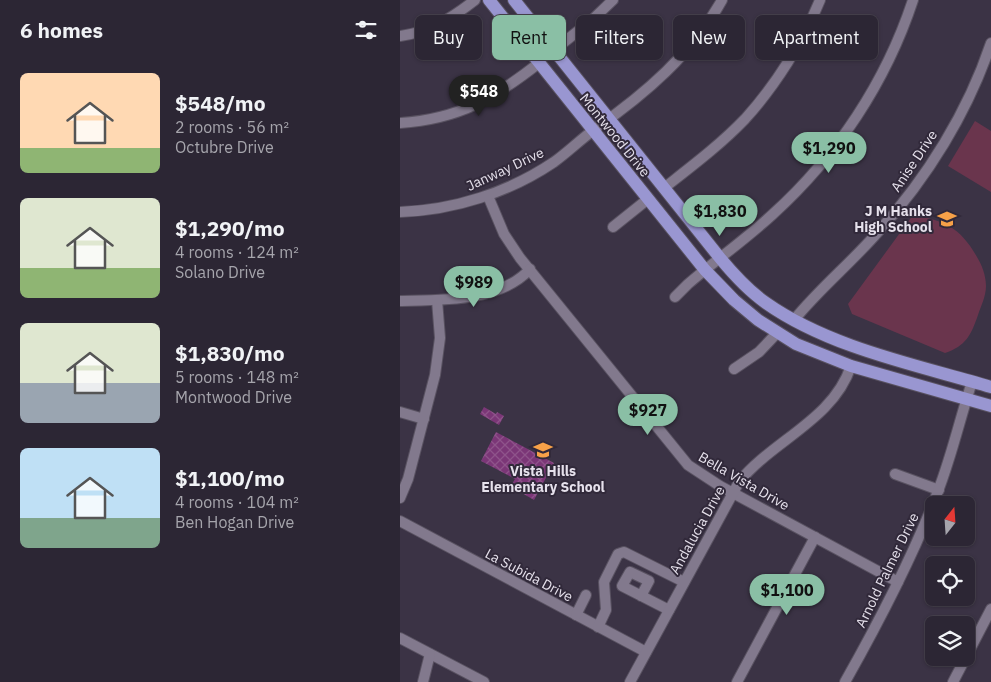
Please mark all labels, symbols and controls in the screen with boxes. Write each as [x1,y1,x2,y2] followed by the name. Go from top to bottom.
[415,15,482,60] chip: Buy
[492,15,566,60] chip: Rent
[576,15,663,60] chip: Filters
[673,15,745,60] chip: New
[755,15,878,60] chip: Apartment
[20,16,103,44] text: 6 homes
[352,16,380,44] icon: filters
[449,74,509,117] pin: $548
[460,81,498,101] text: $548
[175,89,266,117] text: $548/mo
[576,90,654,181] street label: Montwood Drive
[60,93,120,153] icon: home
[175,117,289,137] text: 2 rooms · 56 m²
[887,126,941,195] street label: Anise Drive
[788,132,870,174] pin: $1,290
[175,137,274,157] text: Octubre Drive
[803,138,855,158] text: $1,290
[463,143,547,195] street label: Janway Drive
[679,194,761,237] pin: $1,830
[694,201,746,221] text: $1,830
[854,202,932,236] place label: J M Hanks High School
[936,208,958,230] school or university icon: J M Hanks High School
[175,214,285,242] text: $1,290/mo
[60,218,120,278] icon: home
[175,242,299,262] text: 4 rooms · 124 m²
[175,262,265,282] text: Solano Drive
[444,266,504,308] pin: $989
[455,272,493,292] text: $989
[175,339,285,367] text: $1,830/mo
[60,343,120,403] icon: home
[175,367,299,387] text: 5 rooms · 148 m²
[175,387,292,407] text: Montwood Drive
[618,394,678,436] pin: $927
[629,400,667,420] text: $927
[532,439,554,461] school or university icon: Vista Hills Elementary School
[695,448,793,514] street label: Bella Vista Drive
[481,462,605,496] place label: Vista Hills Elementary School
[175,464,285,492] text: $1,100/mo
[60,468,120,528] icon: home
[665,482,729,577] street label: Andalucia Drive
[175,492,299,512] text: 4 rooms · 104 m²
[925,496,975,546] north arrow
[925,496,975,666] map controls
[851,509,923,630] street label: Arnold Palmer Drive
[175,512,294,532] text: Ben Hogan Drive
[482,544,576,606] street label: La Subida Drive
[925,556,975,606] button: locate
[746,574,828,616] pin: $1,100
[761,580,813,600] text: $1,100
[925,616,975,666] button: layers

